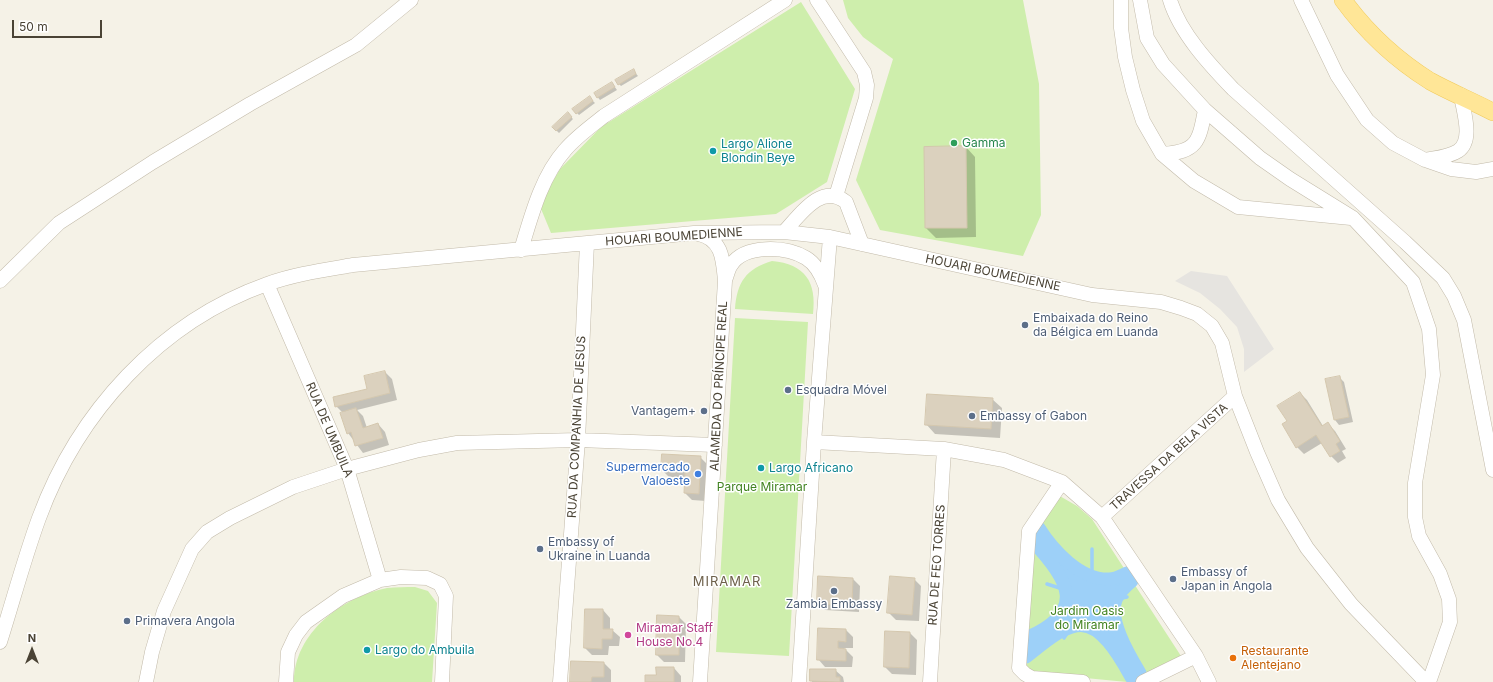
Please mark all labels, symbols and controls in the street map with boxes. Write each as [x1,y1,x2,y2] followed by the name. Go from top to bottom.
[14,12,104,38] scale bar
[19,19,48,34] text: 50 m
[962,136,1005,150] place label: Gamma
[721,137,795,165] place label: Largo Alione Blondin Beye
[949,138,959,148] marker: Gamma
[708,146,718,156] marker: Largo Alione Blondin Beye
[605,225,743,249] street label: HOUARI BOUMEDIENNE
[924,252,1062,294] street label: HOUARI BOUMEDIENNE
[707,301,731,471] street label: ALAMEDA DO PRÍNCIPE REAL
[1033,311,1158,339] place label: Embaixada do Reino da Bélgica em Luanda
[1020,320,1030,330] marker: Embaixada do Reino da Bélgica em Luanda
[565,336,589,518] street label: RUA DA COMPANHIA DE JESUS
[302,380,356,480] street label: RUA DE UMBUILA
[796,383,887,397] place label: Esquadra Móvel
[783,385,793,395] marker: Esquadra Móvel
[1107,400,1231,514] street label: TRAVESSA DA BELA VISTA
[631,404,696,418] place label: Vantagem+
[699,406,709,416] marker: Vantagem+
[980,409,1087,423] place label: Embassy of Gabon
[967,411,977,421] marker: Embassy of Gabon
[606,460,690,488] place label: Supermercado Valoeste
[769,461,853,475] place label: Largo Africano
[756,463,766,473] marker: Largo Africano
[693,469,703,479] marker: Supermercado Valoeste
[717,480,807,494] park label: Parque Miramar
[926,504,948,626] street label: RUA DE FEO TORRES
[548,535,650,563] place label: Embassy of Ukraine in Luanda
[535,544,545,554] marker: Embassy of Ukraine in Luanda
[1181,565,1272,593] place label: Embassy of Japan in Angola
[693,574,761,590] district label: MIRAMAR
[1168,574,1178,584] marker: Embassy of Japan in Angola
[829,586,839,596] marker: Zambia Embassy
[786,597,882,611] place label: Zambia Embassy
[1050,604,1124,632] park label: Jardim Oasis do Miramar
[135,614,235,628] place label: Primavera Angola
[122,616,132,626] marker: Primavera Angola
[636,621,713,649] place label: Miramar Staff House No.4
[12,630,52,670] north arrow
[623,630,633,640] marker: Miramar Staff House No.4
[28,631,36,645] text: N
[375,643,474,657] place label: Largo do Ambuila
[1241,644,1309,672] place label: Restaurante Alentejano
[362,645,372,655] marker: Largo do Ambuila
[1228,653,1238,663] marker: Restaurante Alentejano

